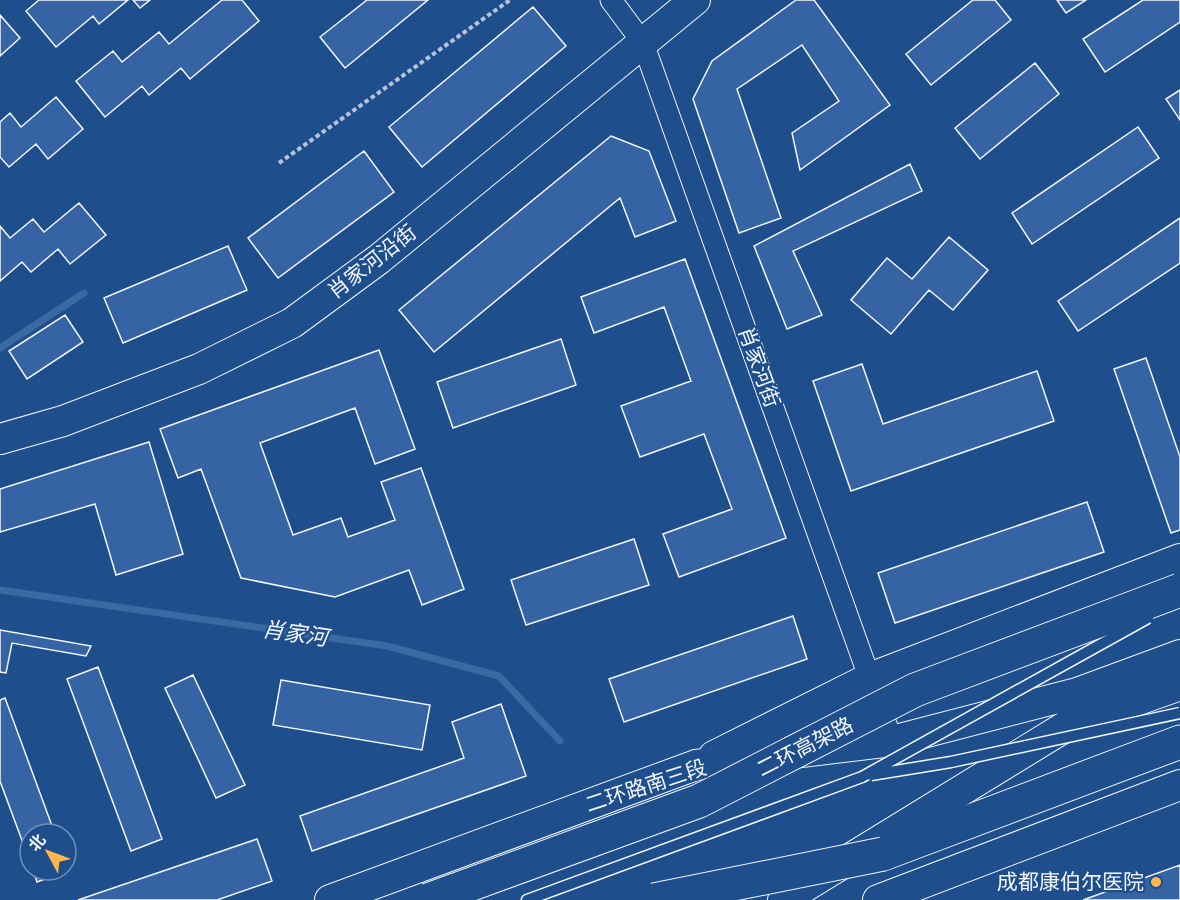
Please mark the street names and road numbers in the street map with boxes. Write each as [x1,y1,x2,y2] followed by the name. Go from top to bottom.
[321,218,423,306] street label: 肖家河沿街
[731,322,787,412] street label: 肖家河街
[751,710,859,784] street label: 二环高架路
[581,752,711,820] street label: 二环路南三段

